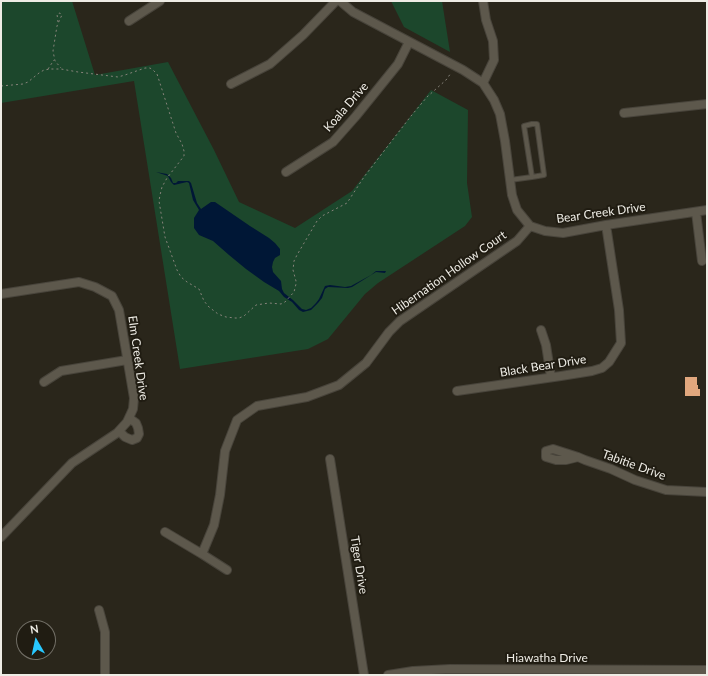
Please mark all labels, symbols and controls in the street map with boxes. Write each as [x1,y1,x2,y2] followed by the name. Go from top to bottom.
[321,79,371,135] street label: Koala Drive
[555,200,647,226] street label: Bear Creek Drive
[389,228,509,318] street label: Hibernation Hollow Court
[125,315,151,401] street label: Elm Creek Drive
[499,352,587,380] street label: Black Bear Drive
[600,447,668,483] street label: Tabitie Drive
[347,535,371,595] street label: Tiger Drive
[16,620,56,660] north arrow
[29,622,39,636] text: N
[506,651,588,665] street label: Hiawatha Drive

